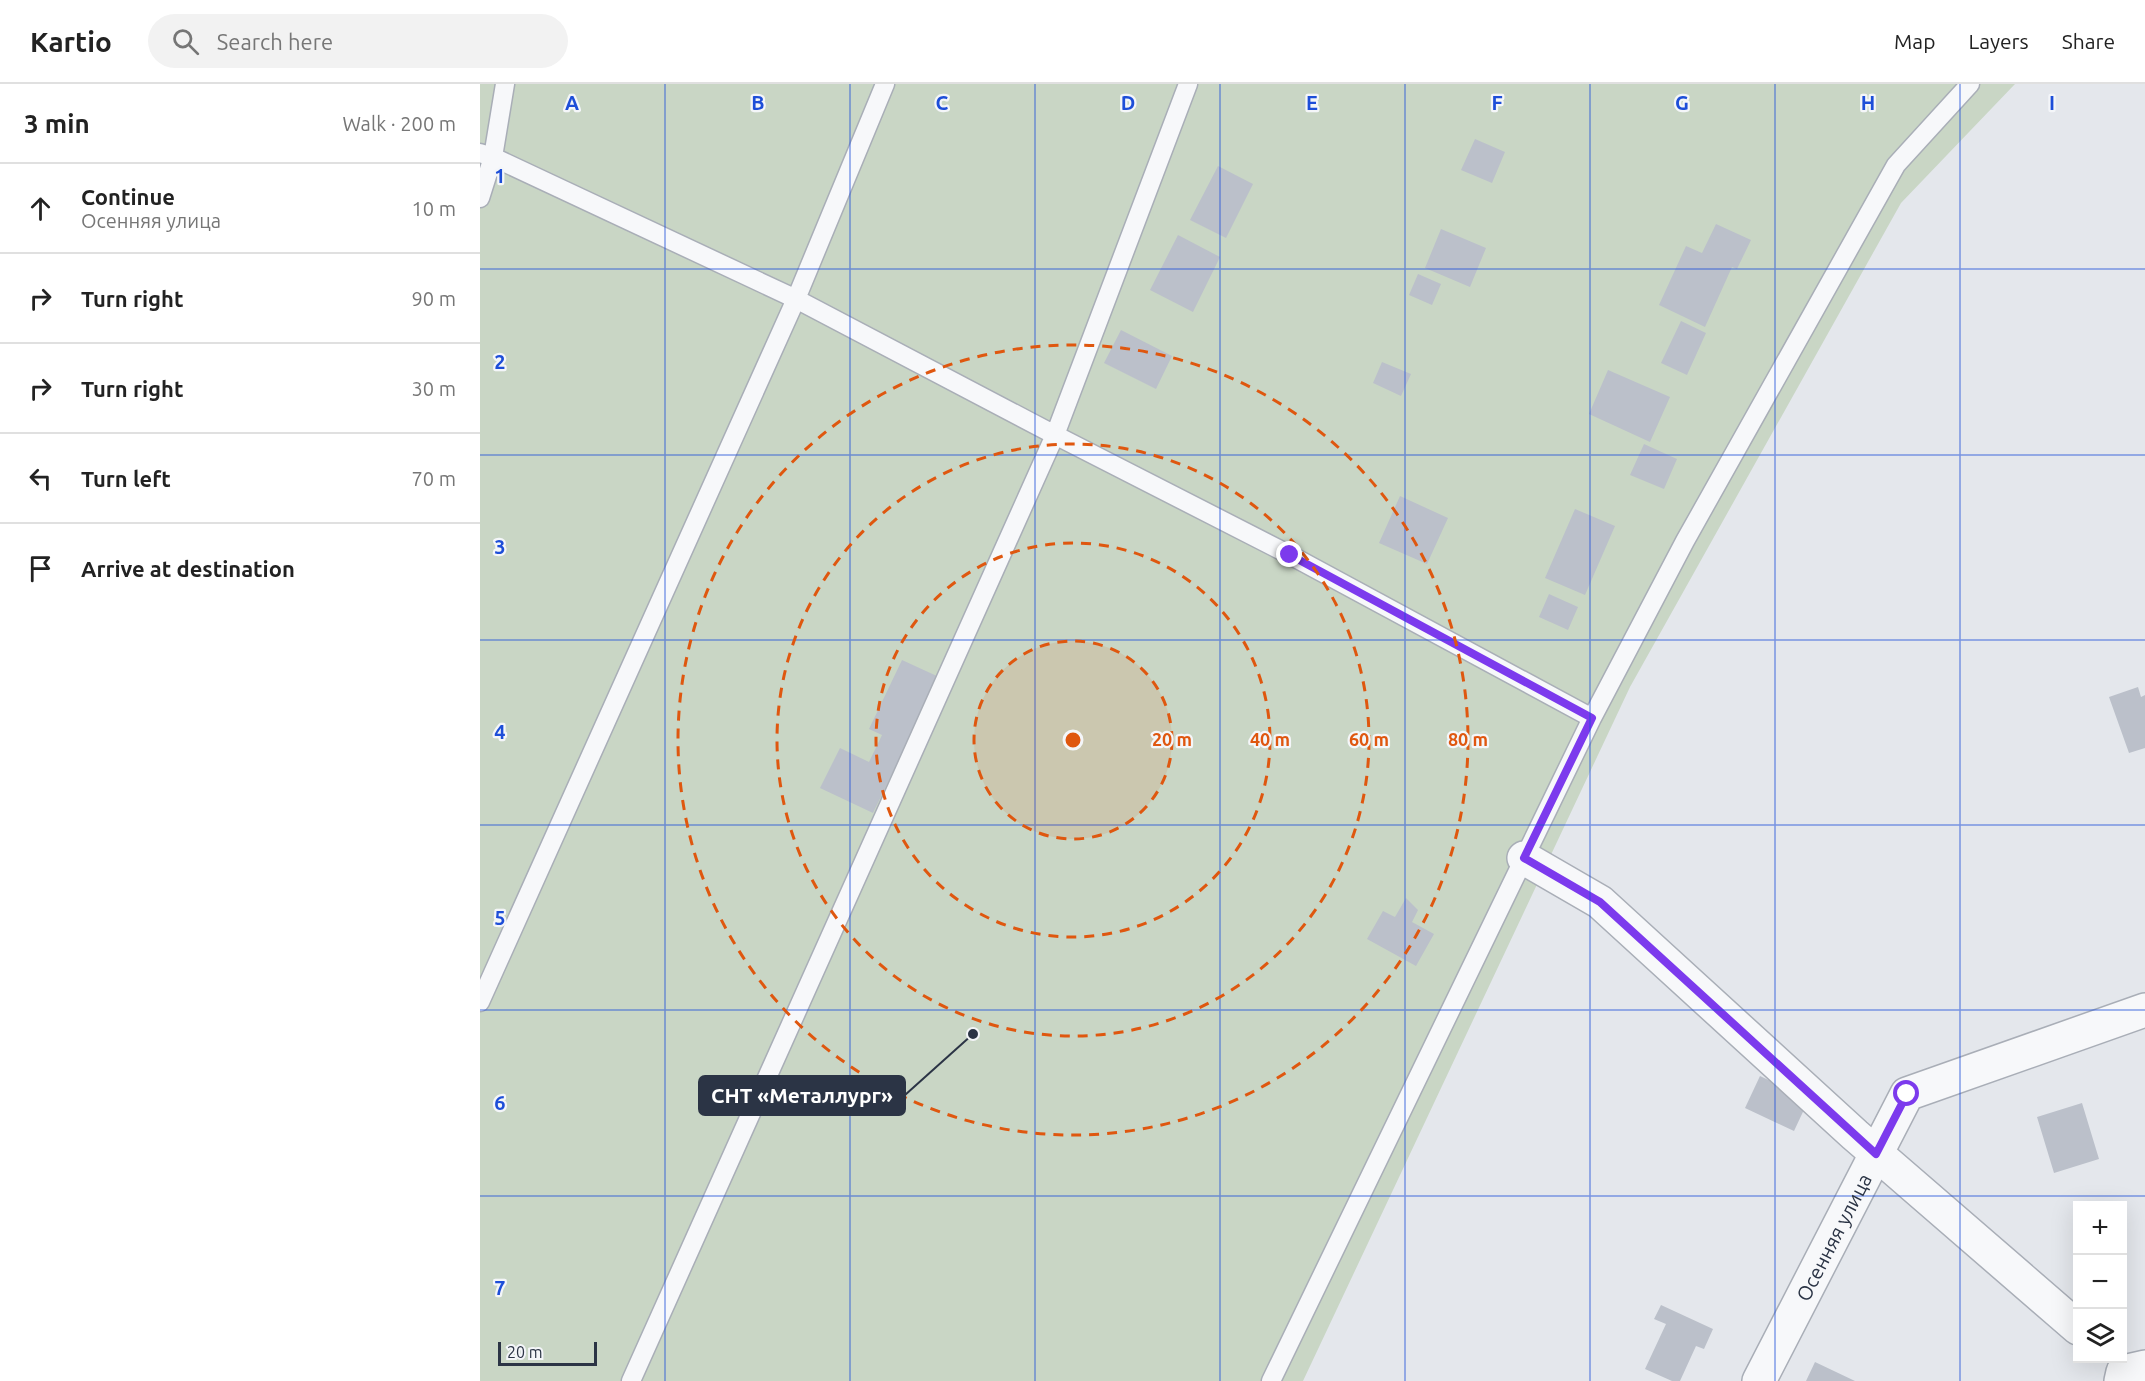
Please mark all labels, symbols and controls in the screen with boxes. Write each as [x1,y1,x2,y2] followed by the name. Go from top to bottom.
[148,14,568,68] search box
[169,25,202,58] icon: search
[30,26,112,57] text: Kartio
[217,29,333,54] text: Search here
[1894,29,1935,53] text: Map
[1968,29,2029,53] text: Layers
[2062,29,2115,53] text: Share
[565,91,579,114] text: A
[751,91,765,114] text: B
[936,91,949,114] text: C
[1121,91,1135,114] text: D
[1306,91,1318,114] text: E
[1491,91,1503,114] text: F
[1675,91,1689,114] text: G
[1861,91,1875,114] text: H
[2049,91,2055,114] text: I
[24,109,90,138] text: 3 min
[343,112,456,135] text: Walk · 200 m
[494,164,506,187] text: 1
[81,184,175,209] text: Continue
[24,192,57,225] icon: ahead
[412,197,456,220] text: 10 m
[81,209,221,232] text: Осенняя улица
[24,282,57,315] icon: right
[81,286,183,311] text: Turn right
[412,287,456,310] text: 90 m
[494,350,506,373] text: 2
[24,372,57,405] icon: right
[81,376,183,401] text: Turn right
[412,377,456,400] text: 30 m
[24,462,57,495] icon: left
[81,466,171,491] text: Turn left
[412,467,456,490] text: 70 m
[494,535,506,558] text: 3
[1276,541,1302,567] route end
[24,552,57,585] icon: arrive
[81,556,295,581] text: Arrive at destination
[494,720,506,743] text: 4
[1152,729,1192,749] text: 20 m
[1250,729,1290,749] text: 40 m
[1349,729,1389,749] text: 60 m
[1448,729,1488,749] text: 80 m
[1063,730,1083,750] centre of rings
[494,906,506,929] text: 5
[699,1076,905,1115] callout: СНТ «Металлург»
[1893,1080,1919,1106] route start
[711,1083,893,1107] text: СНТ «Металлург»
[494,1091,506,1114] text: 6
[1791,1169,1876,1305] street label: Осенняя улица
[2073,1201,2127,1363] map controls
[2073,1201,2127,1255] button: +
[2073,1255,2127,1309] button: −
[494,1276,506,1299] text: 7
[2073,1309,2127,1363] button: layers
[498,1339,597,1366] scale bar
[507,1343,543,1361] text: 20 m

